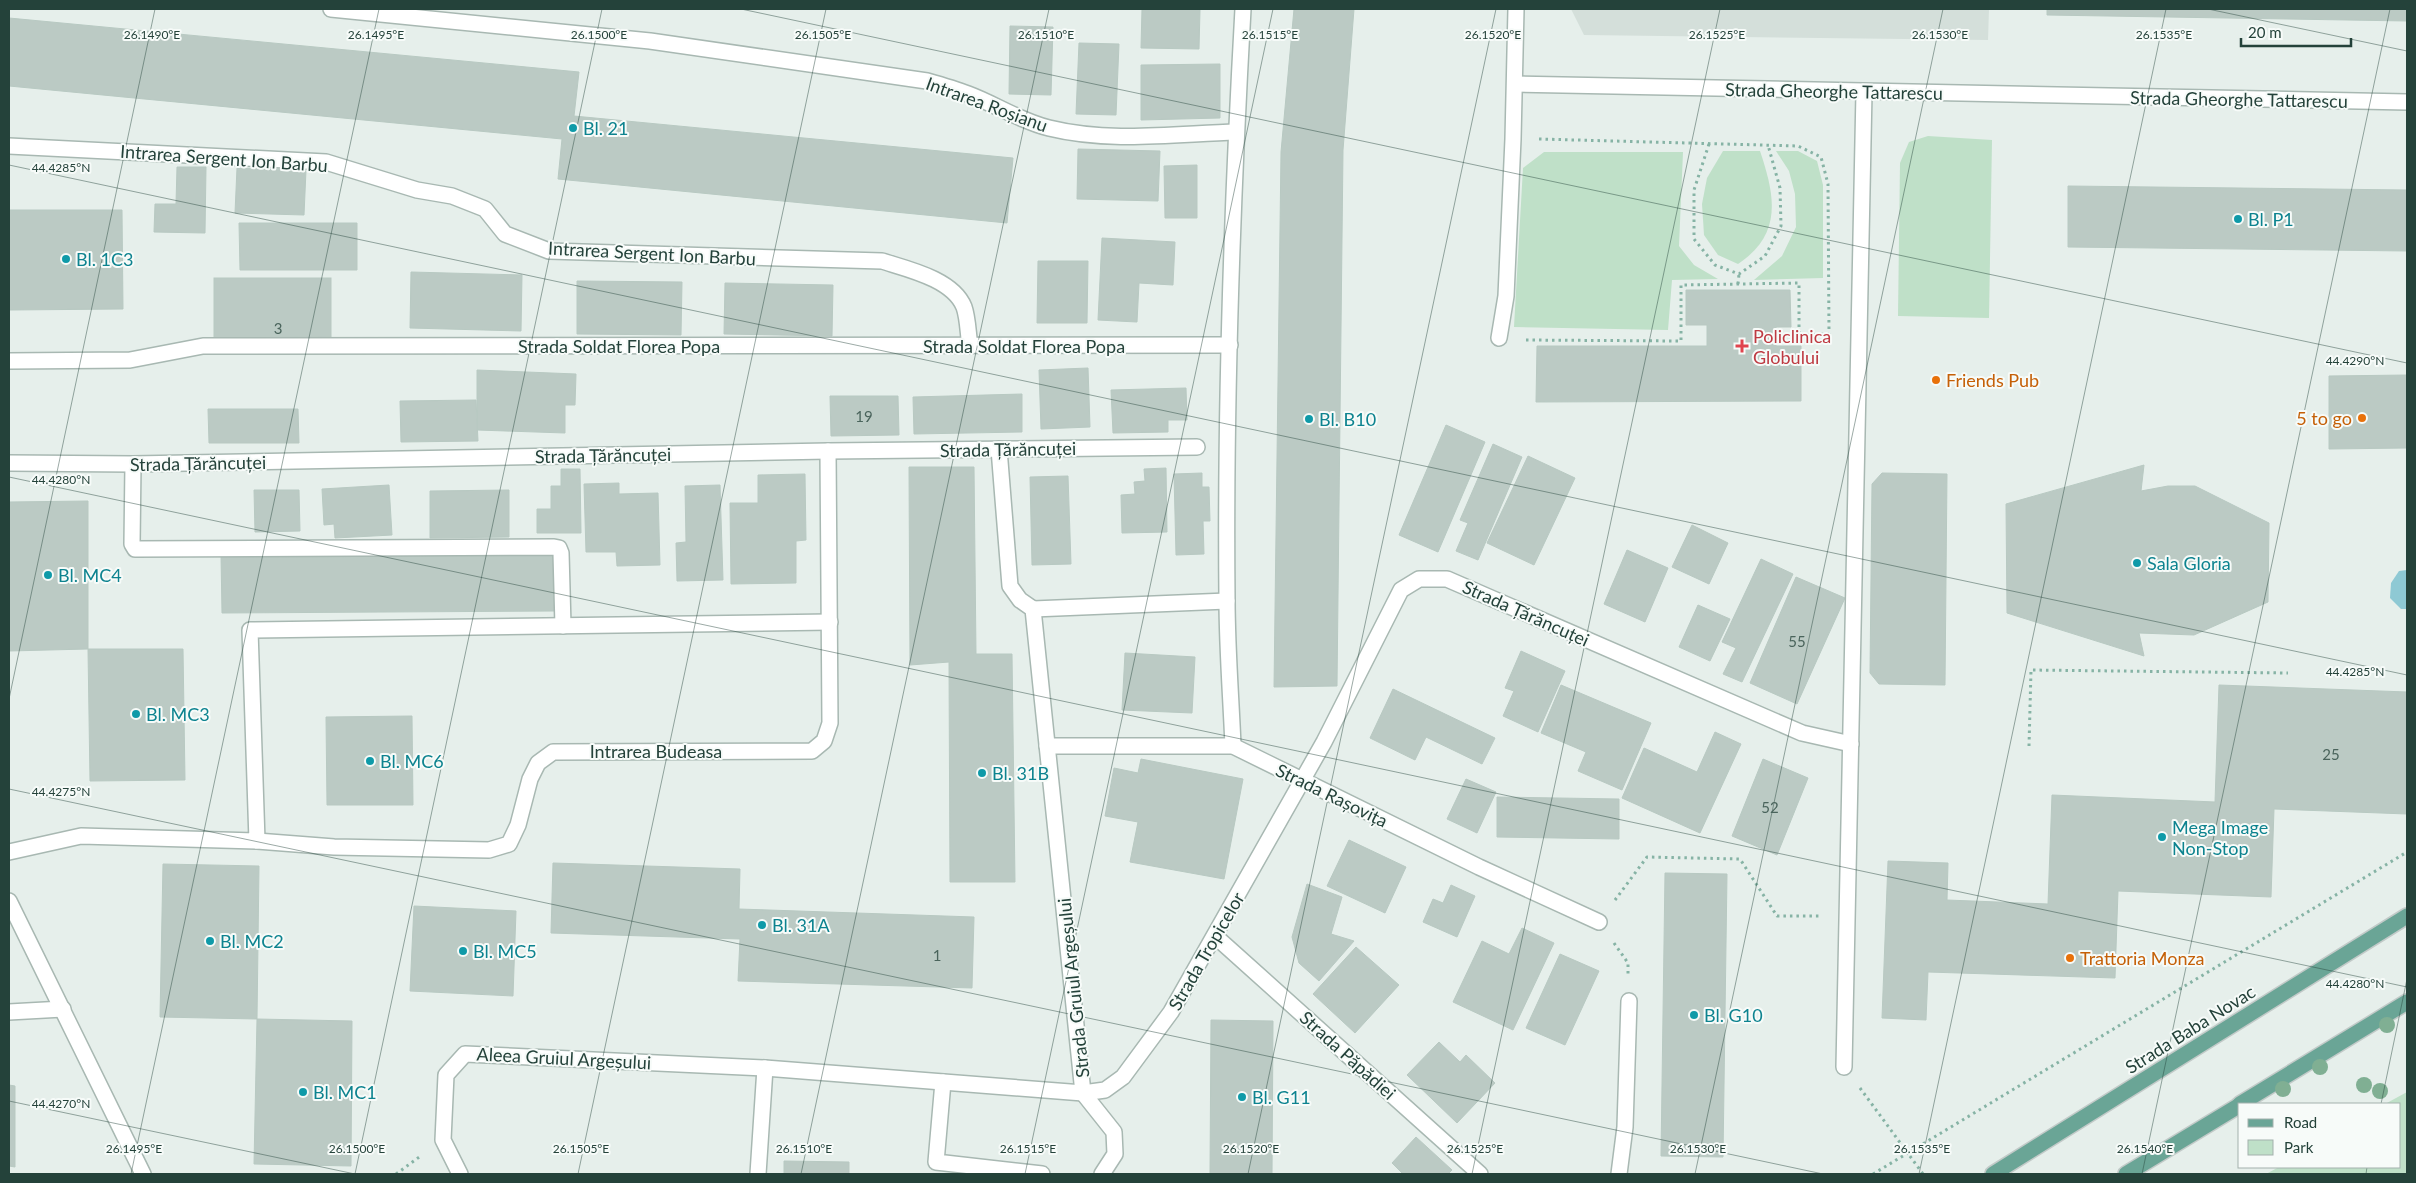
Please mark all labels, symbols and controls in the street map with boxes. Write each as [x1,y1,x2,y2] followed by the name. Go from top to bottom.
[2241,15,2351,47] scale bar
[2248,23,2282,41] text: 20 m
[124,27,180,42] text: 26.1490°E
[348,27,404,42] text: 26.1495°E
[571,27,627,42] text: 26.1500°E
[795,27,851,42] text: 26.1505°E
[1018,27,1074,42] text: 26.1510°E
[1242,27,1298,42] text: 26.1515°E
[1465,27,1521,42] text: 26.1520°E
[1689,27,1745,42] text: 26.1525°E
[1912,27,1968,42] text: 26.1530°E
[2136,27,2192,42] text: 26.1535°E
[923,72,1051,136] street label: Intrarea Roșianu
[1725,78,1943,104] street label: Strada Gheorghe Tattarescu
[2130,86,2348,112] street label: Strada Gheorghe Tattarescu
[583,117,628,139] place label: Bl. 21
[567,122,579,134] marker: Bl. 21
[120,140,328,176] street label: Intrarea Sergent Ion Barbu
[32,160,90,175] text: 44.4285°N
[2248,208,2294,230] place label: Bl. P1
[2232,213,2244,225] marker: Bl. P1
[548,237,756,269] street label: Intrarea Sergent Ion Barbu
[76,248,133,270] place label: Bl. 1C3
[60,253,72,265] marker: Bl. 1C3
[274,319,282,337] house number: 3
[1753,325,1831,368] place label: Policlinica Globului
[518,335,720,357] street label: Strada Soldat Florea Popa
[923,335,1125,357] street label: Strada Soldat Florea Popa
[1735,339,1749,353] marker: Policlinica Globului
[2326,353,2384,368] text: 44.4290°N
[1946,369,2039,391] place label: Friends Pub
[1930,374,1942,386] marker: Friends Pub
[855,407,873,425] house number: 19
[2296,407,2352,429] place label: 5 to go
[1319,408,1376,430] place label: Bl. B10
[2356,412,2368,424] marker: 5 to go
[1303,413,1315,425] marker: Bl. B10
[940,437,1076,461] street label: Strada Țărăncuței
[535,443,671,467] street label: Strada Țărăncuței
[130,451,266,475] street label: Strada Țărăncuței
[32,472,90,487] text: 44.4280°N
[2147,552,2231,574] place label: Sala Gloria
[2131,557,2143,569] marker: Sala Gloria
[58,564,122,586] place label: Bl. MC4
[42,569,54,581] marker: Bl. MC4
[1459,575,1593,651] street label: Strada Țărăncuței
[1788,632,1806,650] house number: 55
[2326,664,2384,679] text: 44.4285°N
[146,703,210,725] place label: Bl. MC3
[130,708,142,720] marker: Bl. MC3
[590,740,722,762] street label: Intrarea Budeasa
[2322,745,2340,763] house number: 25
[380,750,444,772] place label: Bl. MC6
[364,755,376,767] marker: Bl. MC6
[1273,758,1391,832] street label: Strada Rașovița
[992,762,1049,784] place label: Bl. 31B
[976,767,988,779] marker: Bl. 31B
[32,784,90,799] text: 44.4275°N
[1761,798,1779,816] house number: 52
[2172,816,2268,859] place label: Mega Image Non-Stop
[2156,831,2168,843] marker: Mega Image Non-Stop
[1163,888,1249,1014] street label: Strada Tropicelor
[1053,897,1093,1079] street label: Strada Gruiul Argeșului
[772,914,830,936] place label: Bl. 31A
[756,919,768,931] marker: Bl. 31A
[220,930,284,952] place label: Bl. MC2
[204,935,216,947] marker: Bl. MC2
[473,940,537,962] place label: Bl. MC5
[457,945,469,957] marker: Bl. MC5
[933,946,941,964] house number: 1
[2080,947,2205,969] place label: Trattoria Monza
[2064,952,2076,964] marker: Trattoria Monza
[2326,976,2384,991] text: 44.4280°N
[2121,980,2259,1078] street label: Strada Baba Novac
[1704,1004,1763,1026] place label: Bl. G10
[1295,1006,1401,1104] street label: Strada Păpădiei
[1688,1009,1700,1021] marker: Bl. G10
[476,1042,652,1074] street label: Aleea Gruiul Argeșului
[313,1081,377,1103] place label: Bl. MC1
[297,1086,309,1098] marker: Bl. MC1
[1252,1086,1311,1108] place label: Bl. G11
[1236,1091,1248,1103] marker: Bl. G11
[32,1096,90,1111] text: 44.4270°N
[2238,1103,2401,1168] legend
[2284,1113,2317,1131] text: Road
[2284,1138,2314,1156] text: Park
[106,1141,162,1156] text: 26.1495°E
[329,1141,385,1156] text: 26.1500°E
[553,1141,609,1156] text: 26.1505°E
[776,1141,832,1156] text: 26.1510°E
[1000,1141,1056,1156] text: 26.1515°E
[1223,1141,1279,1156] text: 26.1520°E
[1447,1141,1503,1156] text: 26.1525°E
[1670,1141,1726,1156] text: 26.1530°E
[1894,1141,1950,1156] text: 26.1535°E
[2117,1141,2173,1156] text: 26.1540°E

